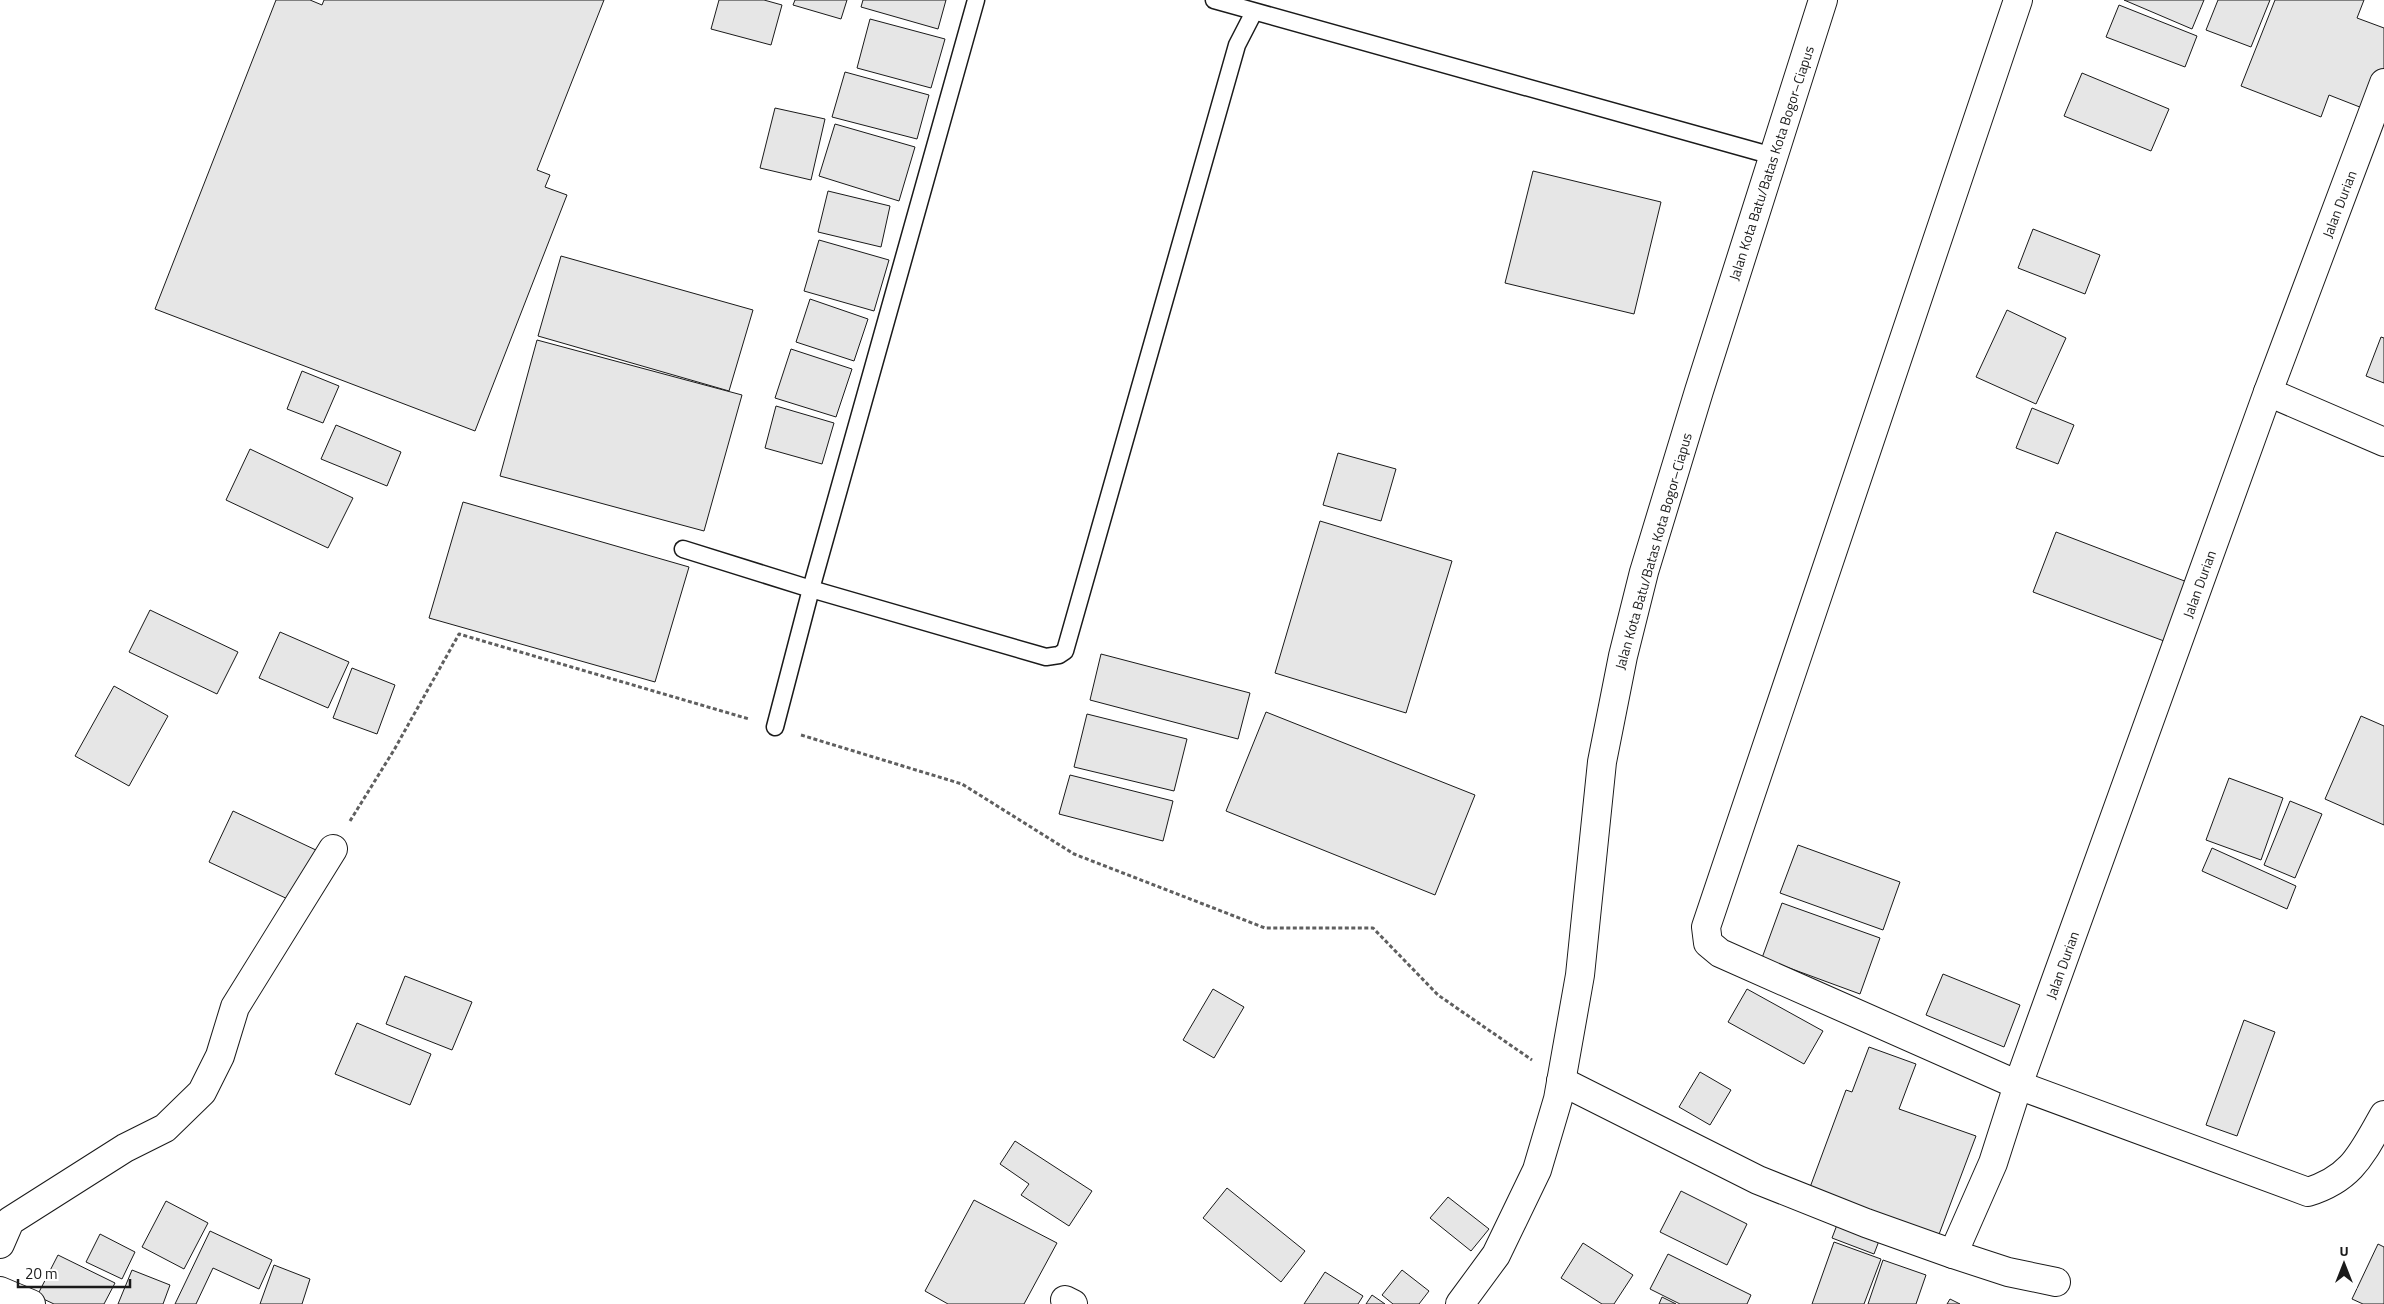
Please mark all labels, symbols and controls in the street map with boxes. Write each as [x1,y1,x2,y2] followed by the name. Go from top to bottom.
[1723,43,1819,283] street label: Jalan Kota Batu/Batas Kota Bogor–Ciapus
[2317,167,2361,241] street label: Jalan Durian
[1609,430,1697,672] street label: Jalan Kota Batu/Batas Kota Bogor–Ciapus
[2177,547,2221,621] street label: Jalan Durian
[2040,928,2084,1002] street label: Jalan Durian
[2319,1239,2369,1289] north arrow
[2339,1240,2349,1261] text: U
[18,1256,130,1288] scale bar
[25,1262,58,1285] text: 20 m

